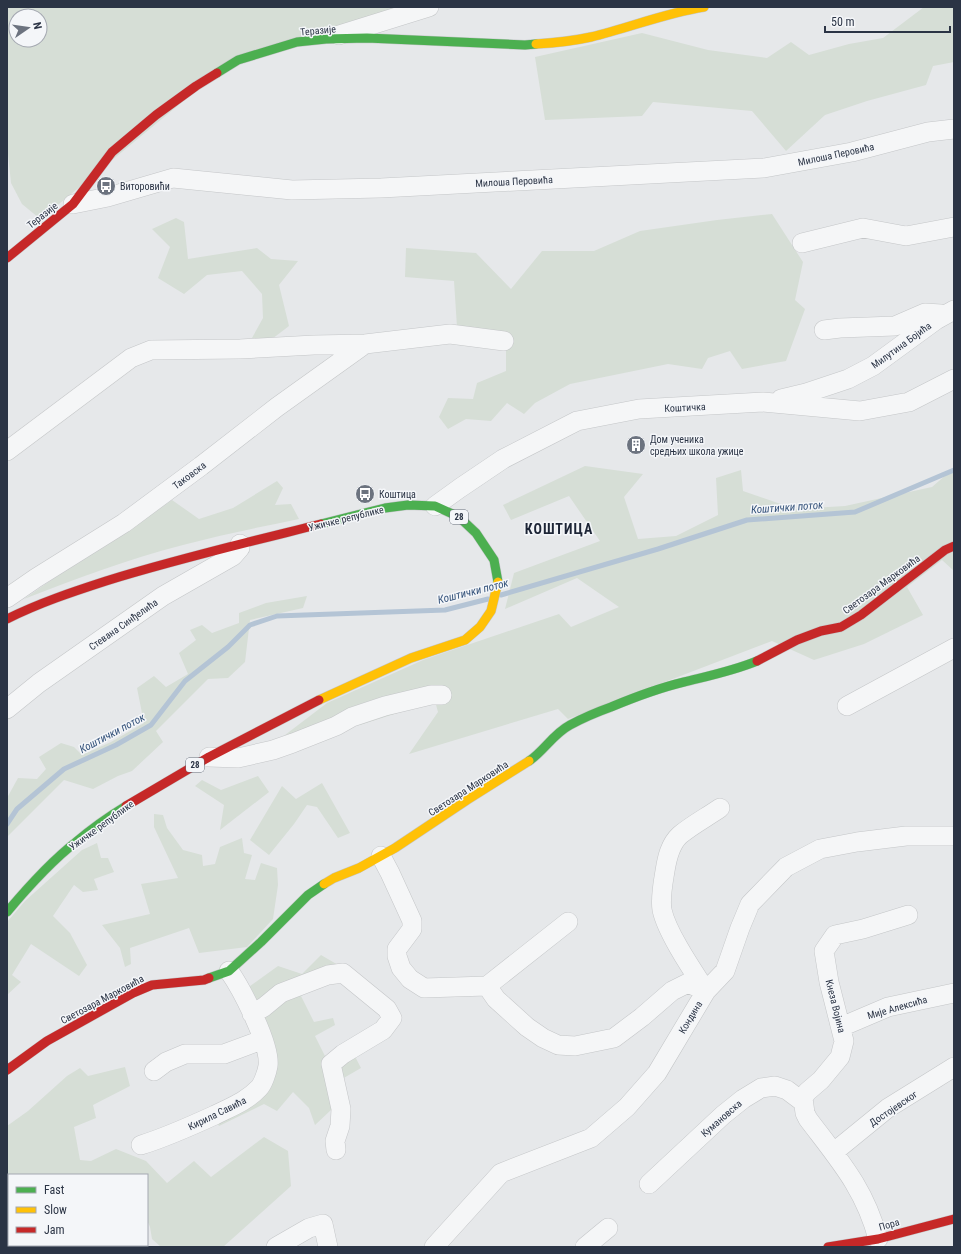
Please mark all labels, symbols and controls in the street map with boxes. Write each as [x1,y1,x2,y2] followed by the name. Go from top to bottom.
[8,8,48,48] north arrow
[825,8,950,34] scale bar
[831,15,855,29] text: 50 m
[30,21,44,31] text: N
[300,23,337,38] street label: Теразије
[797,141,875,168] street label: Милоша Перовића
[475,174,553,189] street label: Милоша Перовића
[95,175,117,197] bus stop icon: Виторовићи
[120,181,170,192] place label: Виторовићи
[25,200,60,231] street label: Теразије
[869,320,933,371] street label: Милутина Бојића
[664,401,706,414] street label: Коштичка
[625,434,647,456] building icon: Дом ученика средњих школа ужице
[650,434,744,457] place label: Дом ученика средњих школа ужице
[171,459,208,491] street label: Таковска
[354,483,376,505] bus stop icon: Коштица
[379,489,416,500] place label: Коштица
[750,498,824,517] water label: Коштички поток
[307,504,385,533] street label: Ужичке републике
[450,510,468,524] road number: 28
[525,521,593,537] district label: КОШТИЦА
[841,553,922,616] street label: Светозара Марковића
[436,576,511,607] water label: Коштички поток
[87,596,160,652] street label: Стевана Синђелића
[77,710,148,756] water label: Коштички поток
[186,758,204,772] road number: 28
[426,758,510,818] street label: Светозара Марковића
[67,798,136,852] street label: Ужичке републике
[59,973,146,1026] street label: Светозара Марковића
[824,978,847,1034] street label: Кнеза Војина
[866,994,929,1021] street label: Мије Алексића
[676,999,704,1035] street label: Кондина
[867,1088,920,1128] street label: Достојевског
[186,1095,248,1132] street label: Кирила Савића
[699,1098,744,1139] street label: Кумановска
[8,1174,148,1246] legend
[44,1183,65,1197] text: Fast
[44,1203,67,1217] text: Slow
[878,1216,901,1233] street label: Пора
[44,1223,65,1237] text: Jam

